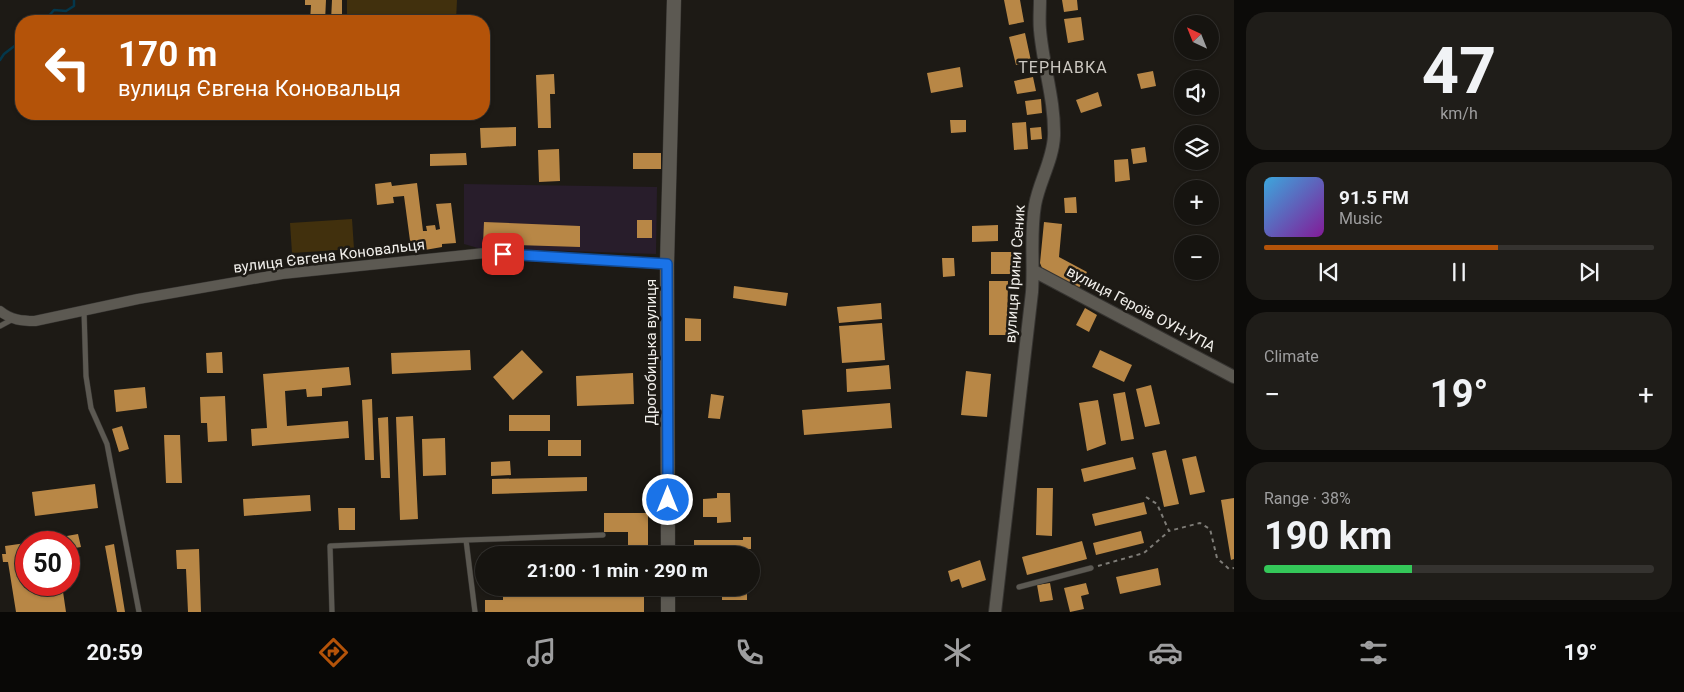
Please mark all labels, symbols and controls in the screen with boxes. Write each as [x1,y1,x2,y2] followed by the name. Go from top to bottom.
[1174,15,1219,60] north arrow
[1174,15,1219,280] map controls
[1422,33,1496,109] text: 47
[118,34,217,75] text: 170 m
[35,35,100,100] icon: left
[1018,58,1108,77] district label: ТЕРНАВКА
[1174,70,1219,115] button: sound
[118,76,401,101] text: вулиця Євгена Коновальця
[1440,104,1478,123] text: km/h
[1174,125,1219,170] button: layers
[1174,180,1219,225] button: +
[1339,186,1409,209] text: 91.5 FM
[1001,204,1029,344] street label: вулиця Ірини Сеник
[1339,209,1382,228] text: Music
[482,233,524,275] pin
[232,235,426,277] street label: вулиця Євгена Коновальця
[1174,235,1219,280] button: −
[489,240,517,268] icon: arrive
[1315,258,1343,286] icon: previous
[1445,258,1473,286] icon: pause
[1575,258,1603,286] icon: next
[1063,262,1219,356] street label: вулиця Героїв ОУН-УПА
[642,279,660,425] street label: Дрогобицька вулиця
[1264,347,1319,366] text: Climate
[1430,372,1488,416] text: 19°
[1264,378,1280,411] text: −
[1638,378,1654,411] text: +
[641,473,693,525] position arrow
[1264,489,1351,508] text: Range · 38%
[1264,514,1392,558] text: 190 km
[15,531,80,596] speed limit sign: 50
[527,559,708,582] text: 21:00 · 1 min · 290 m
[316,635,351,670] icon: directions
[524,635,559,670] icon: music
[732,635,767,670] icon: phone
[940,635,975,670] icon: climate
[1148,635,1183,670] icon: car
[1356,635,1391,670] icon: filters
[86,640,143,665] text: 20:59
[1564,640,1597,665] text: 19°

